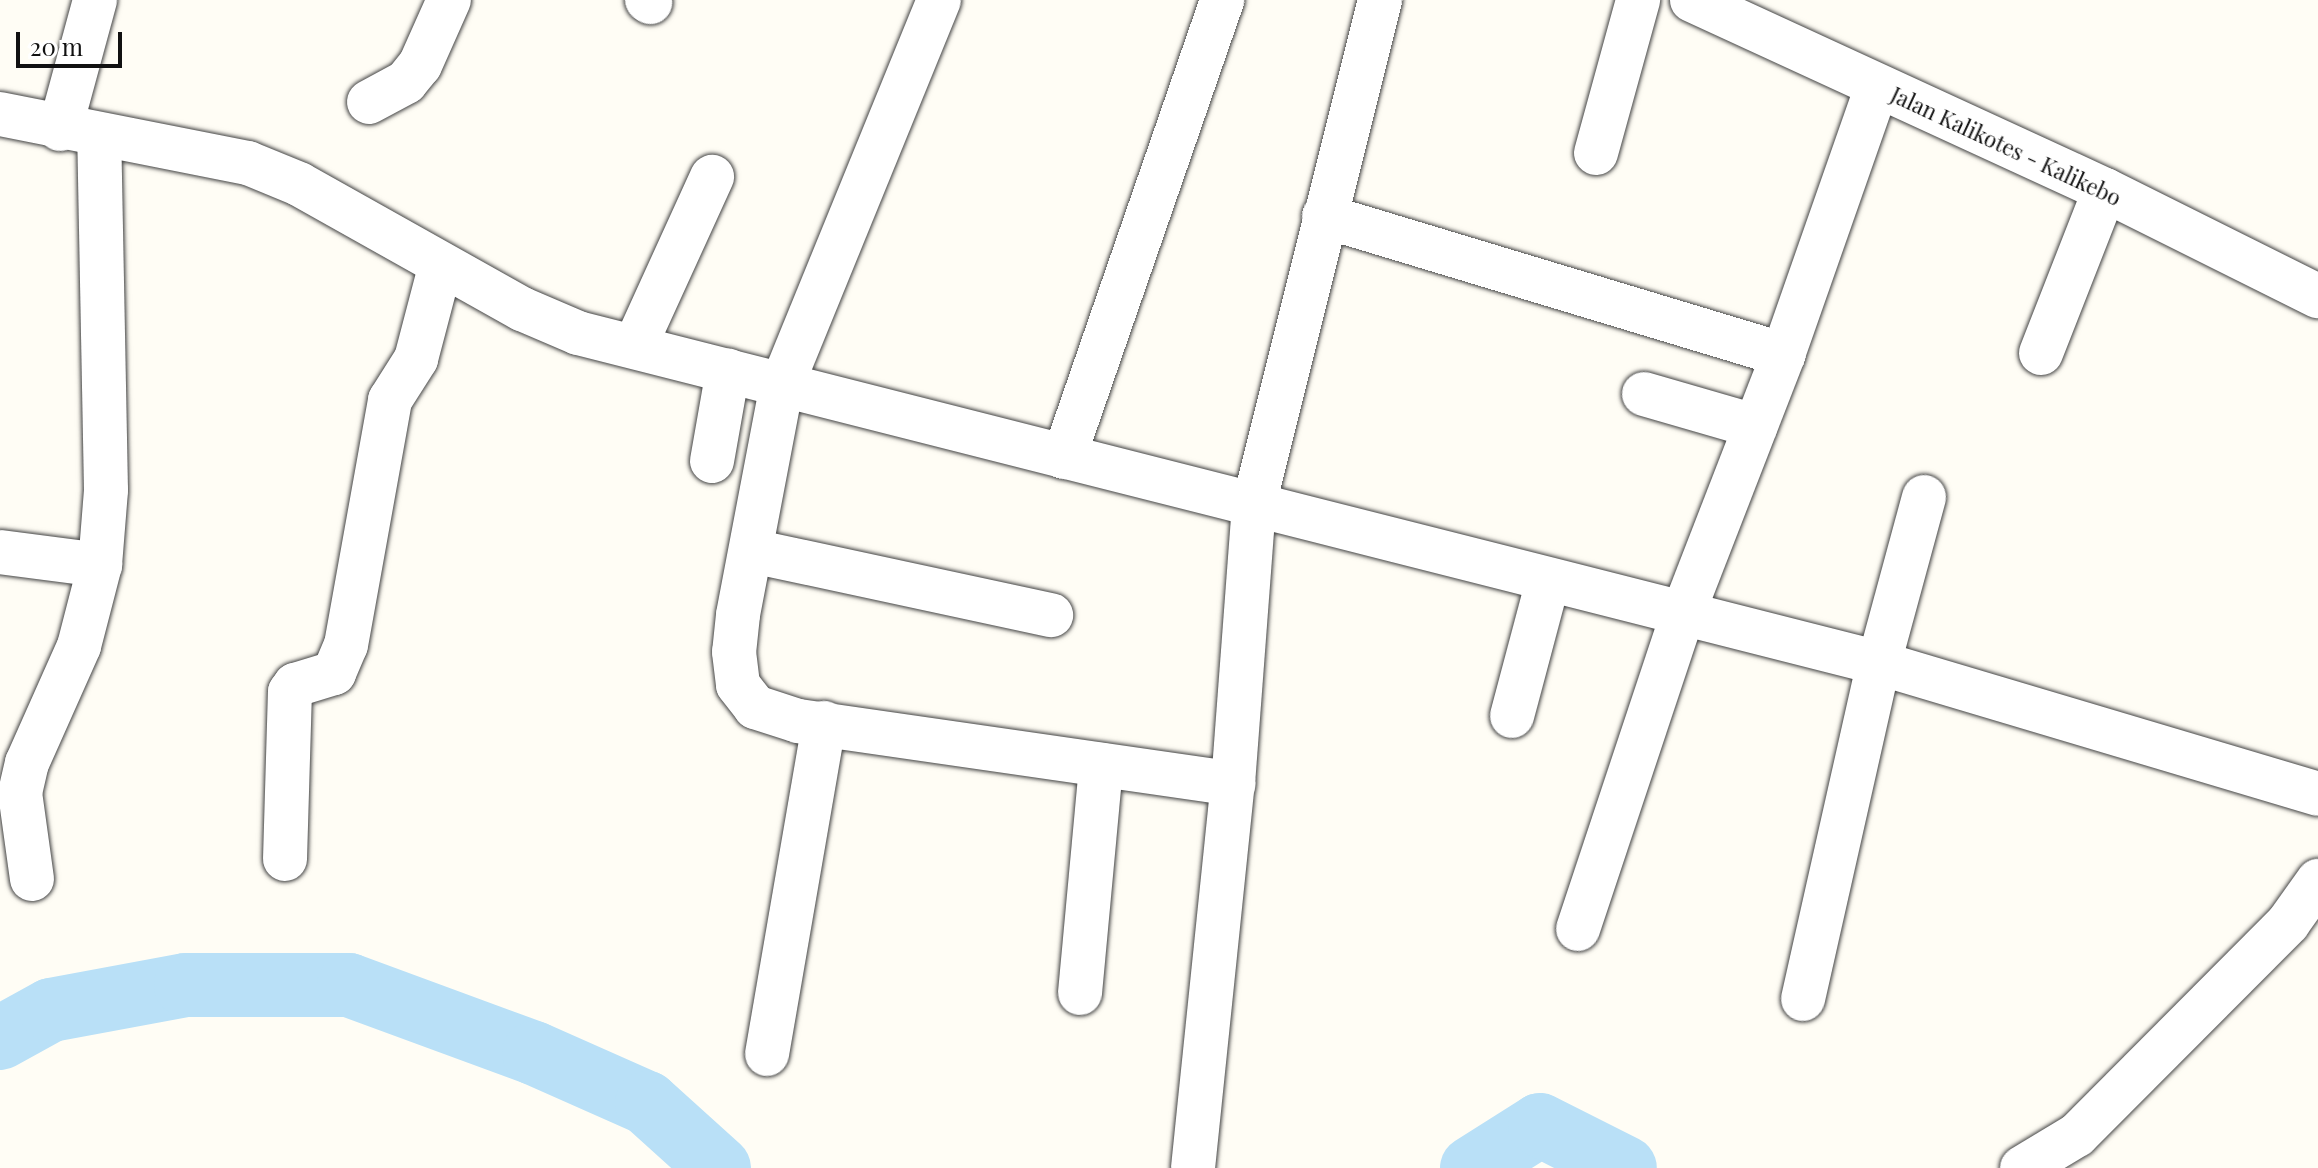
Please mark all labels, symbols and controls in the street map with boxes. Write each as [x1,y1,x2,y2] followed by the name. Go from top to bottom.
[20,16,126,66] scale bar
[30,30,83,62] text: 20 m
[1887,81,2125,211] street label: Jalan Kalikotes - Kalikebo

